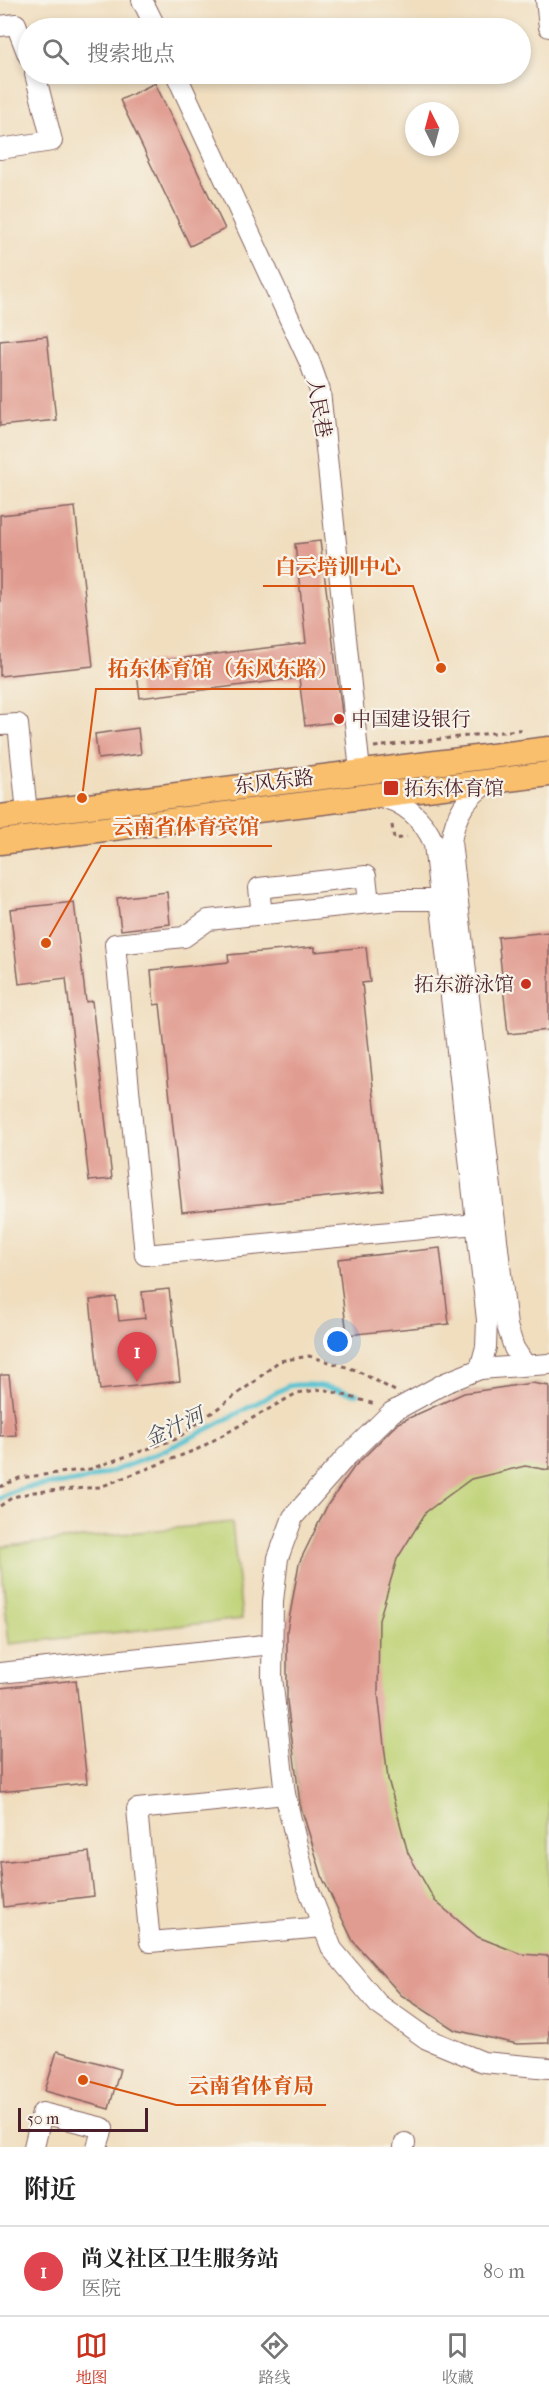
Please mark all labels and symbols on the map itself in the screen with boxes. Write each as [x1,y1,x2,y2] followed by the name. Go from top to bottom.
[405,102,459,156] north arrow
[302,376,336,440] street label: 人民巷
[263,547,413,586] callout: 白云培训中心
[275,555,401,579] text: 白云培训中心
[96,650,351,689] callout: 拓东体育馆（东风东路）
[108,657,339,681] text: 拓东体育馆（东风东路）
[351,708,471,731] place label: 中国建设银行
[332,712,346,726] marker: 中国建设银行
[233,766,315,798] street label: 东风东路
[404,777,504,800] place label: 拓东体育馆
[382,779,400,797] marker: 拓东体育馆
[101,807,272,846] callout: 云南省体育宾馆
[113,815,260,839] text: 云南省体育宾馆
[414,973,514,996] place label: 拓东游泳馆
[519,977,533,991] marker: 拓东游泳馆
[323,1327,352,1356] your location
[118,1332,156,1382] pin: 1
[140,1401,211,1451] water label: 金汁河
[176,2066,326,2105] callout: 云南省体育局
[188,2074,314,2098] text: 云南省体育局
[18,2105,148,2132] scale bar

